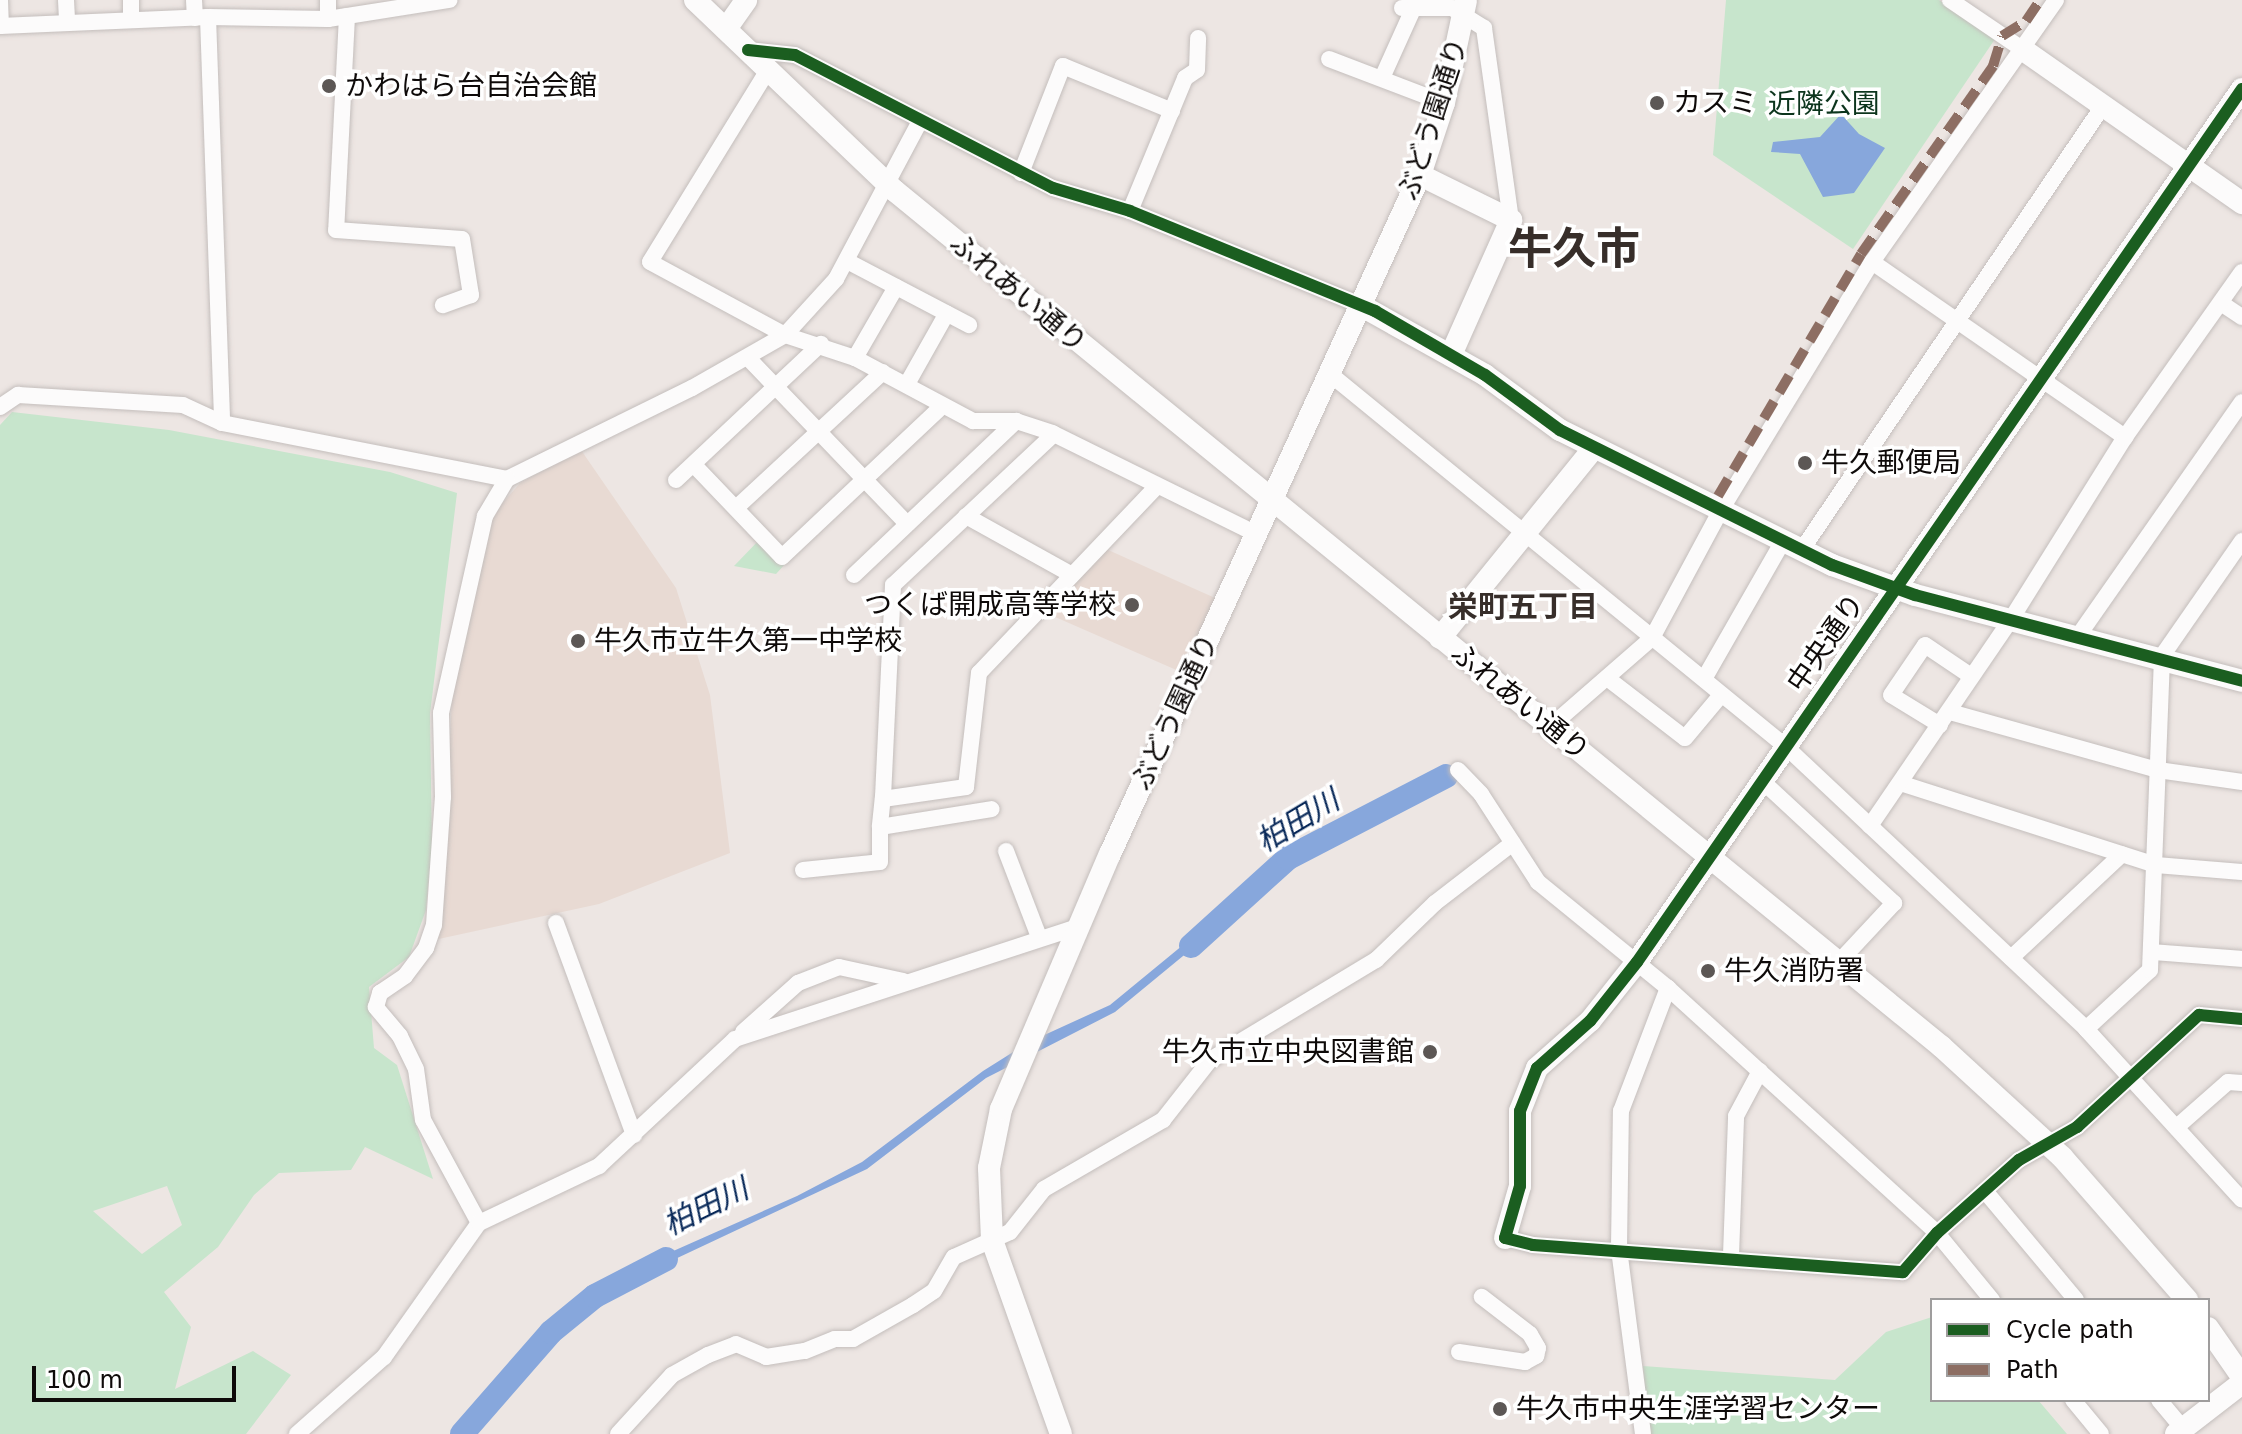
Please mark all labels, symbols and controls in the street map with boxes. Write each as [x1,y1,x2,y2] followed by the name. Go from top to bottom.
[1391,34,1475,204] street label: ぶどう園通り
[345,69,597,103] place label: かわはら台自治会館
[320,77,338,95] marker: かわはら台自治会館
[1673,86,1757,120] place label: カスミ
[1768,87,1880,121] park label: 近隣公園
[1648,94,1666,112] marker: カスミ
[1508,223,1640,275] district label: 牛久市
[943,226,1093,360] street label: ふれあい通り
[1821,446,1961,480] place label: 牛久郵便局
[1796,454,1814,472] marker: 牛久郵便局
[1780,587,1872,699] street label: 中央通り
[864,588,1116,622] place label: つくば開成高等学校
[1448,589,1598,625] district label: 栄町五丁目
[1123,596,1141,614] marker: つくば開成高等学校
[594,624,902,658] place label: 牛久市立牛久第一中学校
[1124,629,1226,795] street label: ぶどう園通り
[569,632,587,650] marker: 牛久市立牛久第一中学校
[1444,636,1596,768] street label: ふれあい通り
[1250,782,1346,860] water label: 柏田川
[1724,954,1864,988] place label: 牛久消防署
[1699,962,1717,980] marker: 牛久消防署
[1162,1035,1414,1069] place label: 牛久市立中央図書館
[1421,1043,1439,1061] marker: 牛久市立中央図書館
[658,1171,754,1243] water label: 柏田川
[1930,1298,2210,1402] legend
[2006,1316,2134,1344] text: Cycle path
[36,1350,240,1400] scale bar
[2006,1356,2059,1384] text: Path
[46,1366,123,1394] text: 100 m
[1516,1392,1880,1426] place label: 牛久市中央生涯学習センター
[1491,1400,1509,1418] marker: 牛久市中央生涯学習センター

